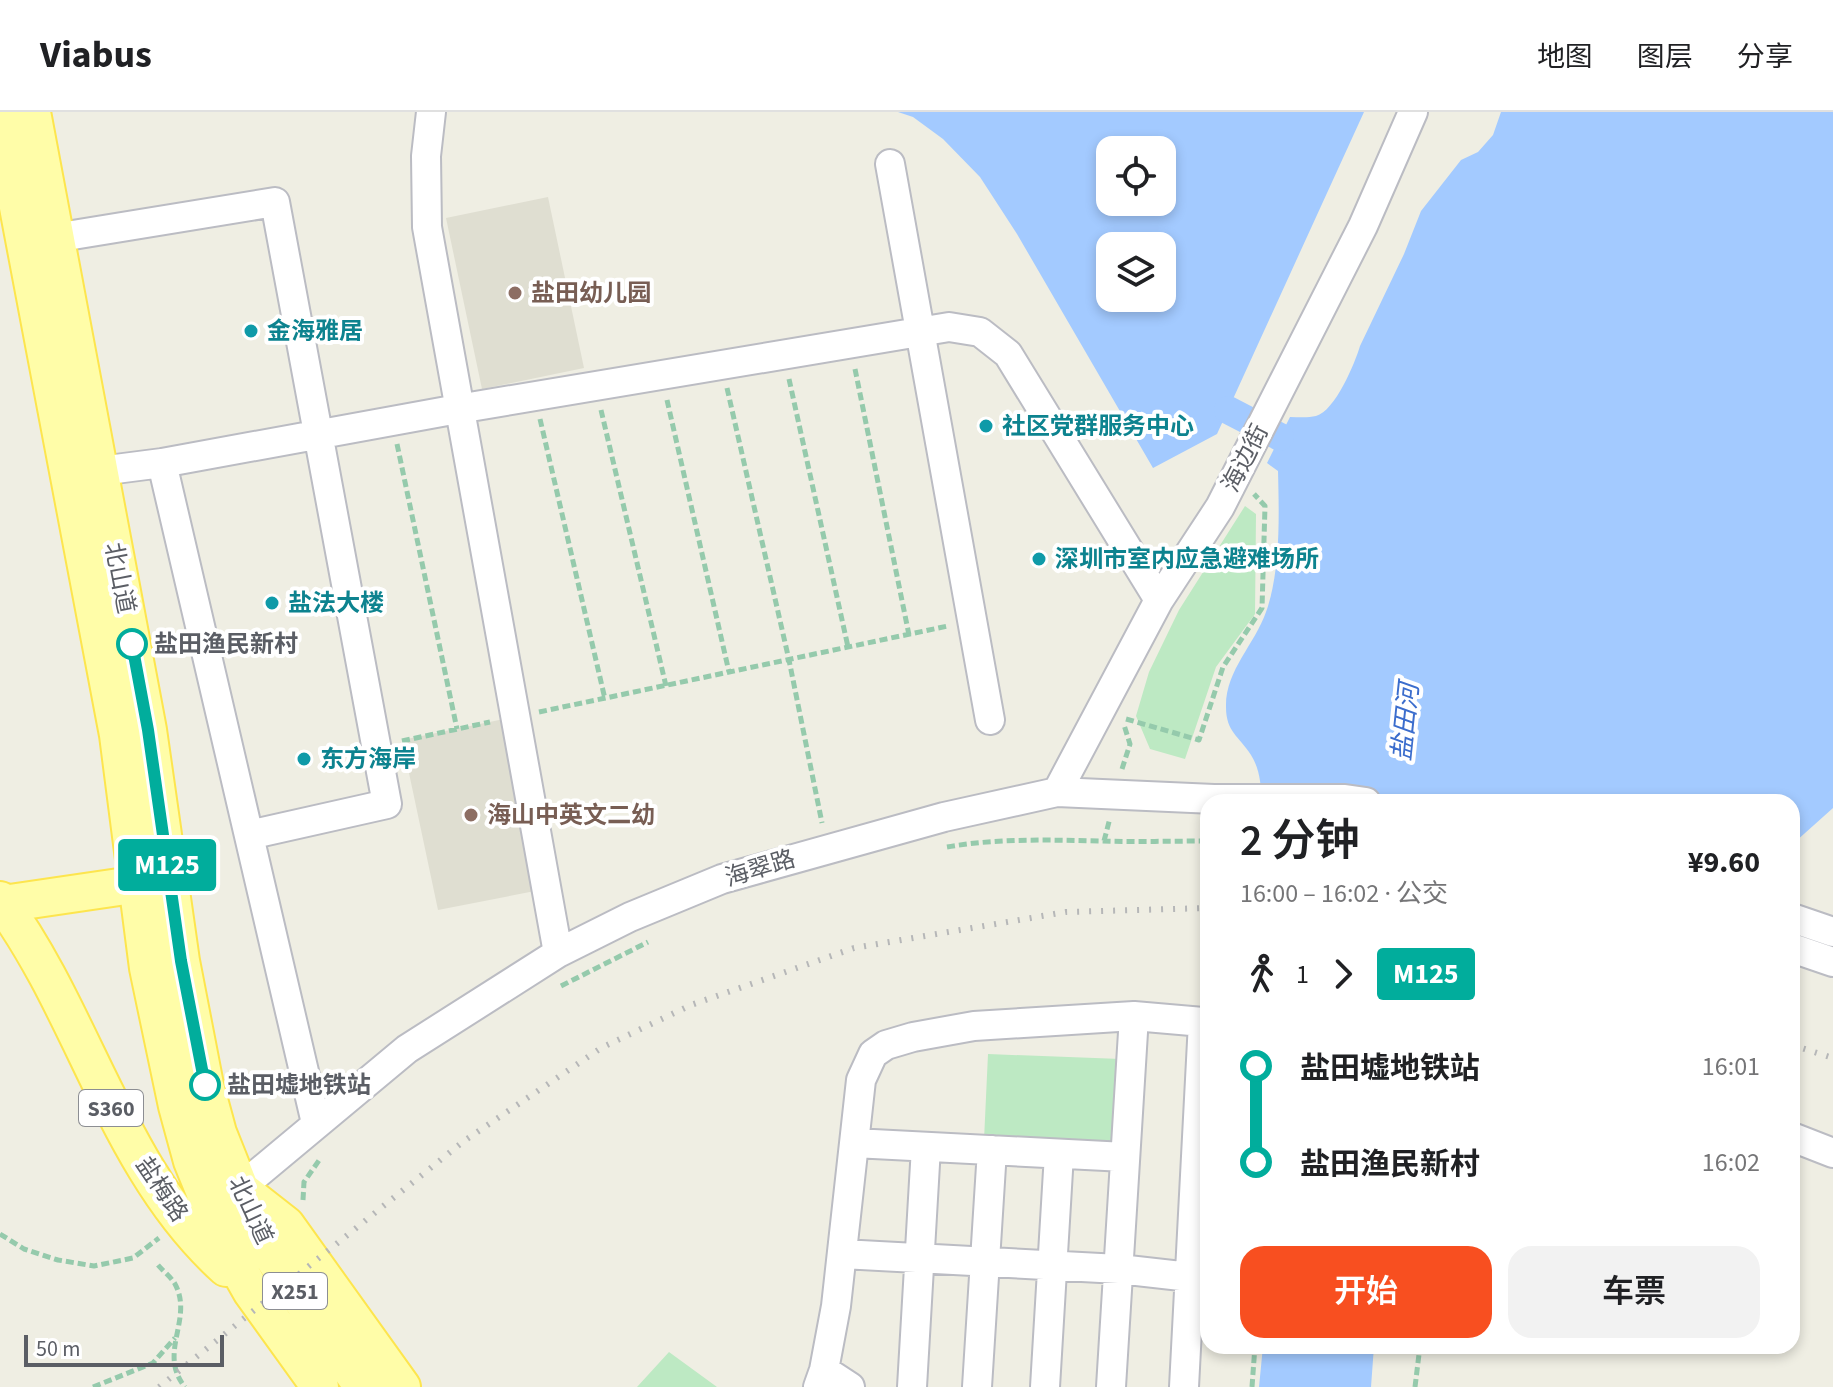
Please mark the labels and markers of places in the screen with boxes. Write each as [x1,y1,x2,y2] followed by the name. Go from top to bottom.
[531,276,651,311] place label: 盐田幼儿园
[506,284,524,302] marker: 盐田幼儿园
[267,314,363,349] place label: 金海雅居
[242,322,260,340] marker: 金海雅居
[1002,409,1194,444] place label: 社区党群服务中心
[977,417,995,435] marker: 社区党群服务中心
[1055,542,1319,577] place label: 深圳市室内应急避难场所
[1030,550,1048,568] marker: 深圳市室内应急避难场所
[288,586,384,621] place label: 盐法大楼
[263,594,281,612] marker: 盐法大楼
[154,627,298,662] place label: 盐田渔民新村
[117,629,147,659] marker: 盐田渔民新村
[320,742,416,777] place label: 东方海岸
[295,750,313,768] marker: 东方海岸
[487,798,655,833] place label: 海山中英文二幼
[462,806,480,824] marker: 海山中英文二幼
[227,1068,371,1103] place label: 盐田墟地铁站
[190,1070,220,1100] marker: 盐田墟地铁站

